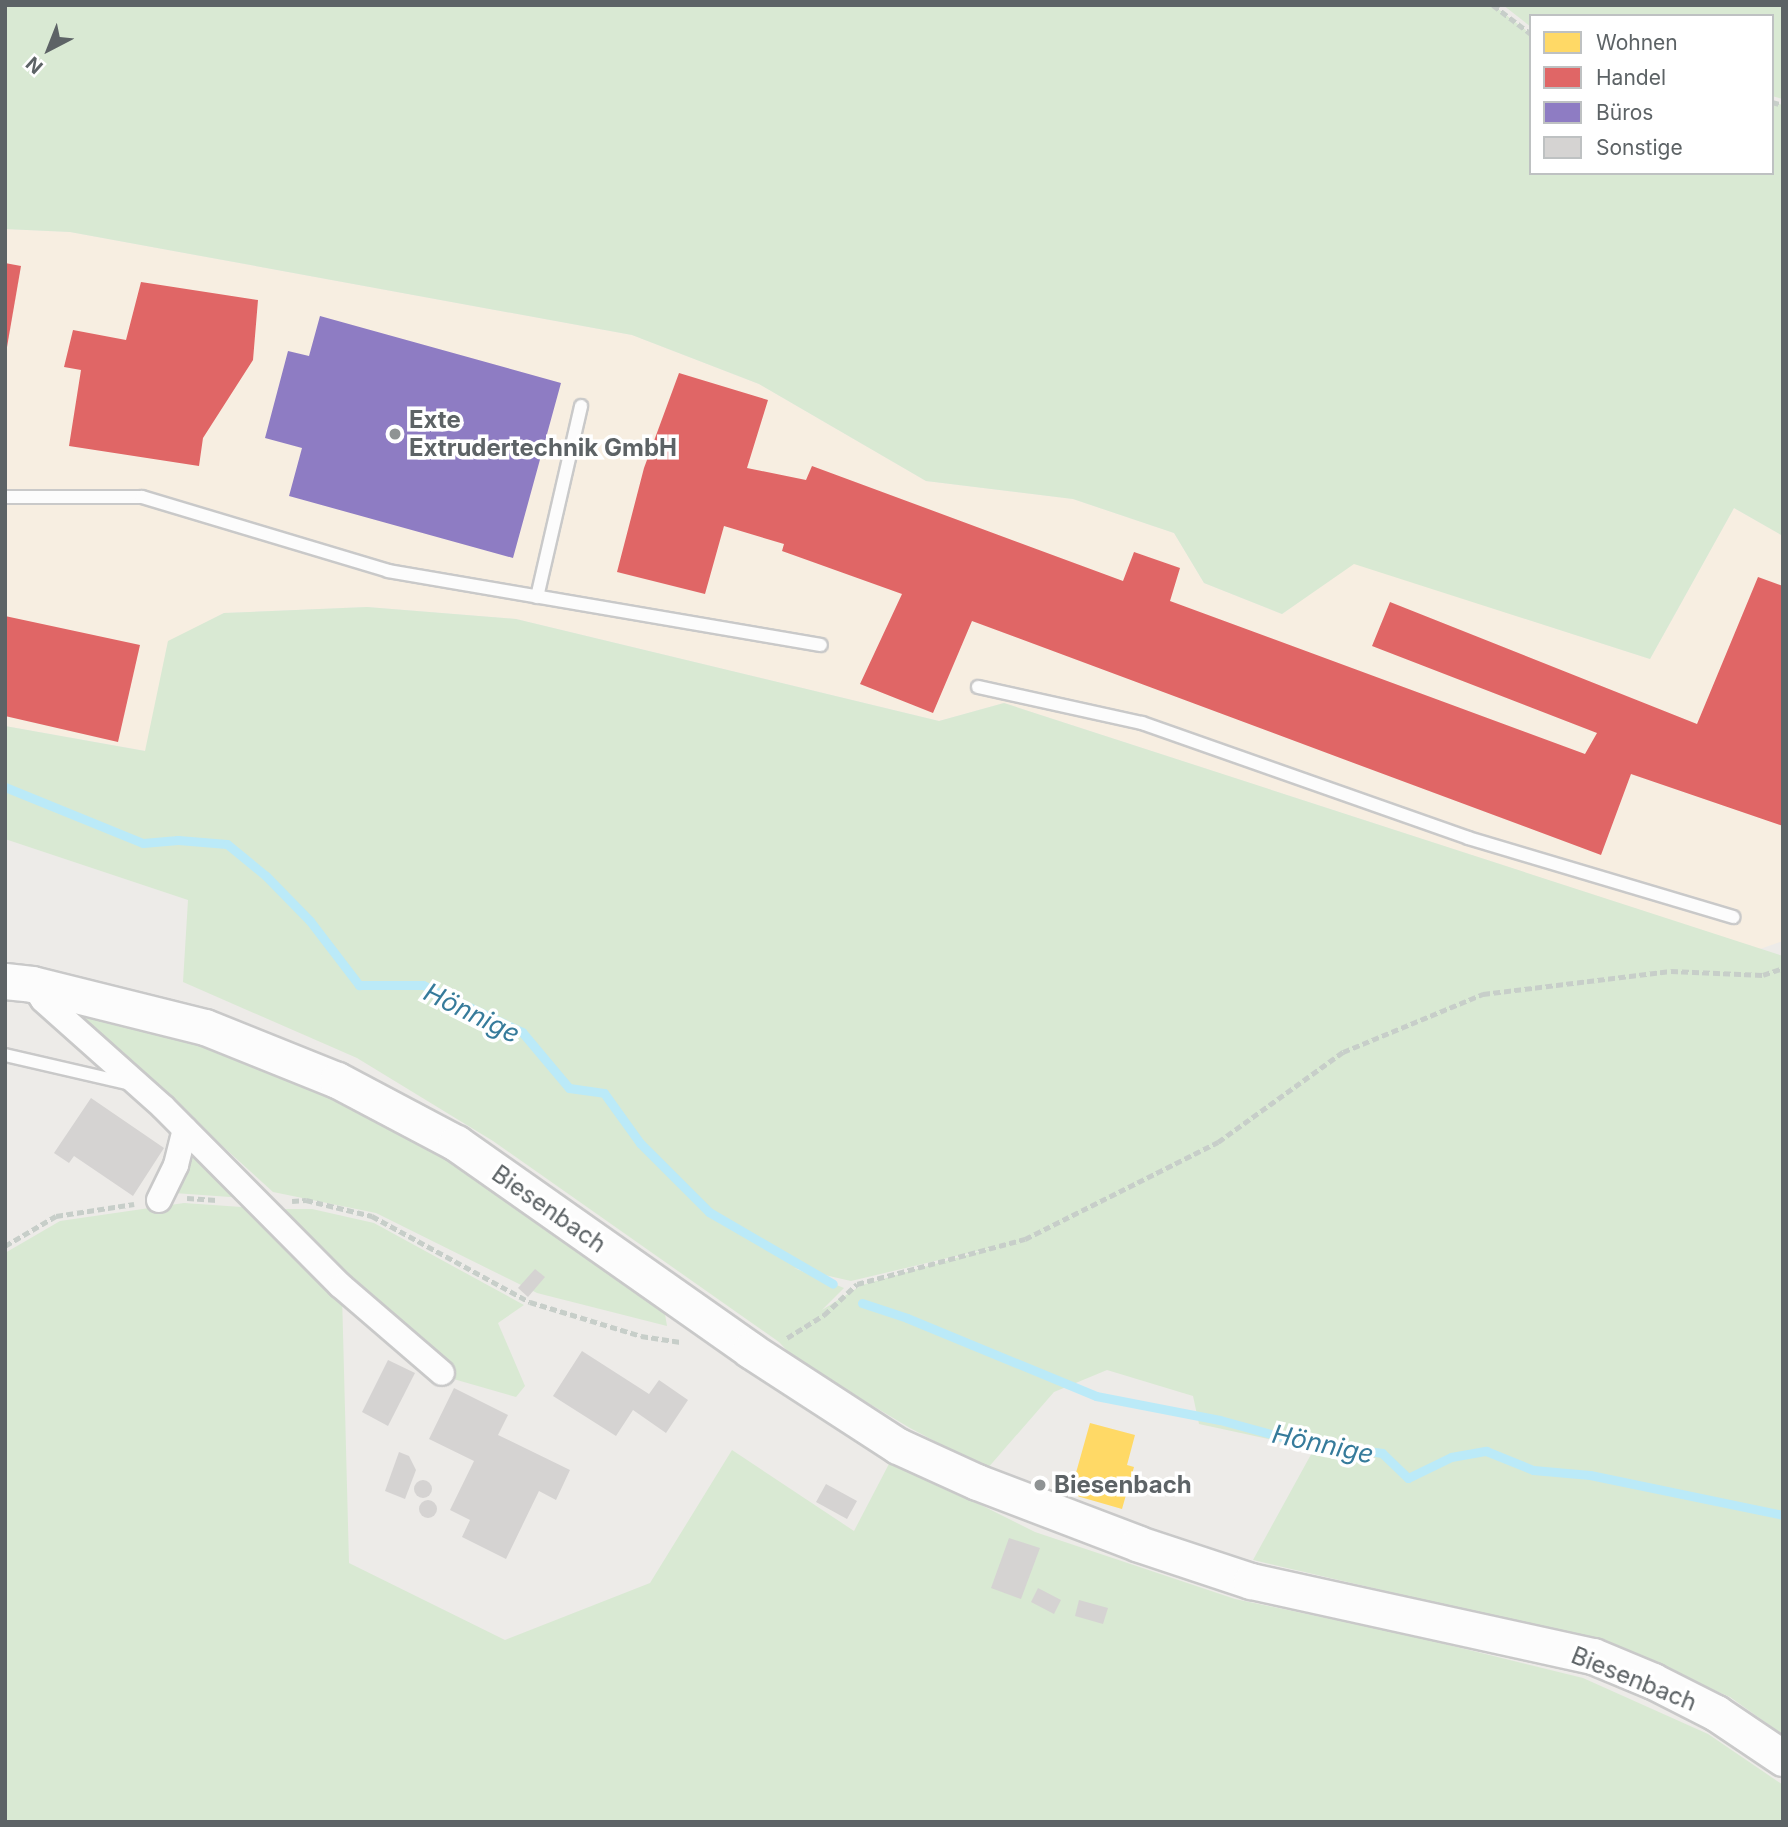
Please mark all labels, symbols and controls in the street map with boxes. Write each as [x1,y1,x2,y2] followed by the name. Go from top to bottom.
[14,14,84,84] north arrow
[1529,14,1774,175] legend
[1596,30,1678,55] text: Wohnen
[22,52,48,78] text: N
[1596,65,1666,90] text: Handel
[1596,100,1653,125] text: Büros
[1596,135,1683,160] text: Sonstige
[409,406,677,462] place label: Exte Extrudertechnik GmbH
[387,426,403,442] marker: Exte Extrudertechnik GmbH
[419,976,525,1050] water label: Hönnige
[486,1159,612,1259] street label: Biesenbach
[1269,1418,1377,1470] water label: Hönnige
[1054,1471,1192,1499] place label: Biesenbach
[1032,1477,1048,1493] marker: Biesenbach
[1567,1641,1701,1717] street label: Biesenbach

